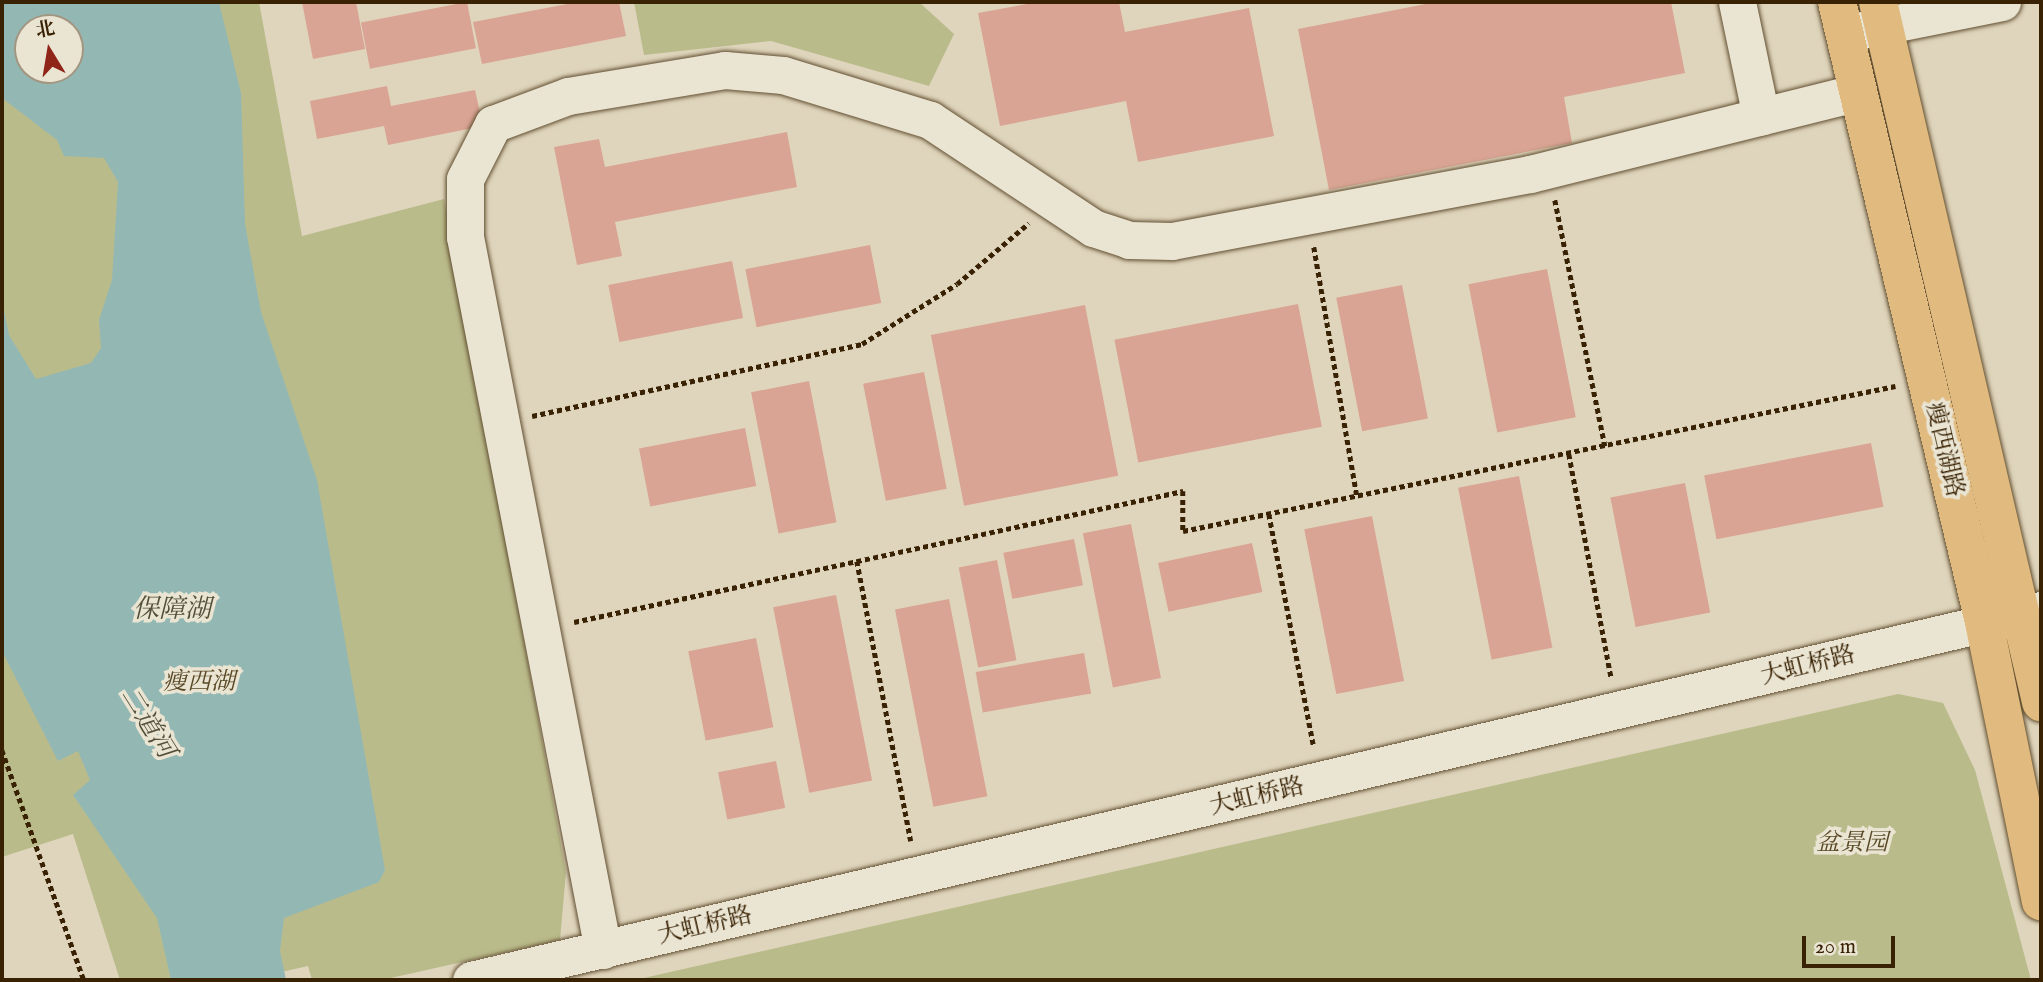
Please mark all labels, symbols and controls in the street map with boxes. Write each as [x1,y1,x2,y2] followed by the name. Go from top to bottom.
[14,14,84,84] north arrow
[34,17,57,44] text: 北
[1919,400,1969,500] street label: 瘦西湖路
[133,594,211,626] water label: 保障湖
[1758,640,1858,692] street label: 大虹桥路
[163,669,235,697] park label: 瘦西湖
[113,682,181,764] water label: 二道河
[1207,772,1307,822] street label: 大虹桥路
[1816,830,1888,858] park label: 盆景园
[655,901,755,951] street label: 大虹桥路
[1805,922,1898,966] scale bar
[1815,934,1856,961] text: 20 m

